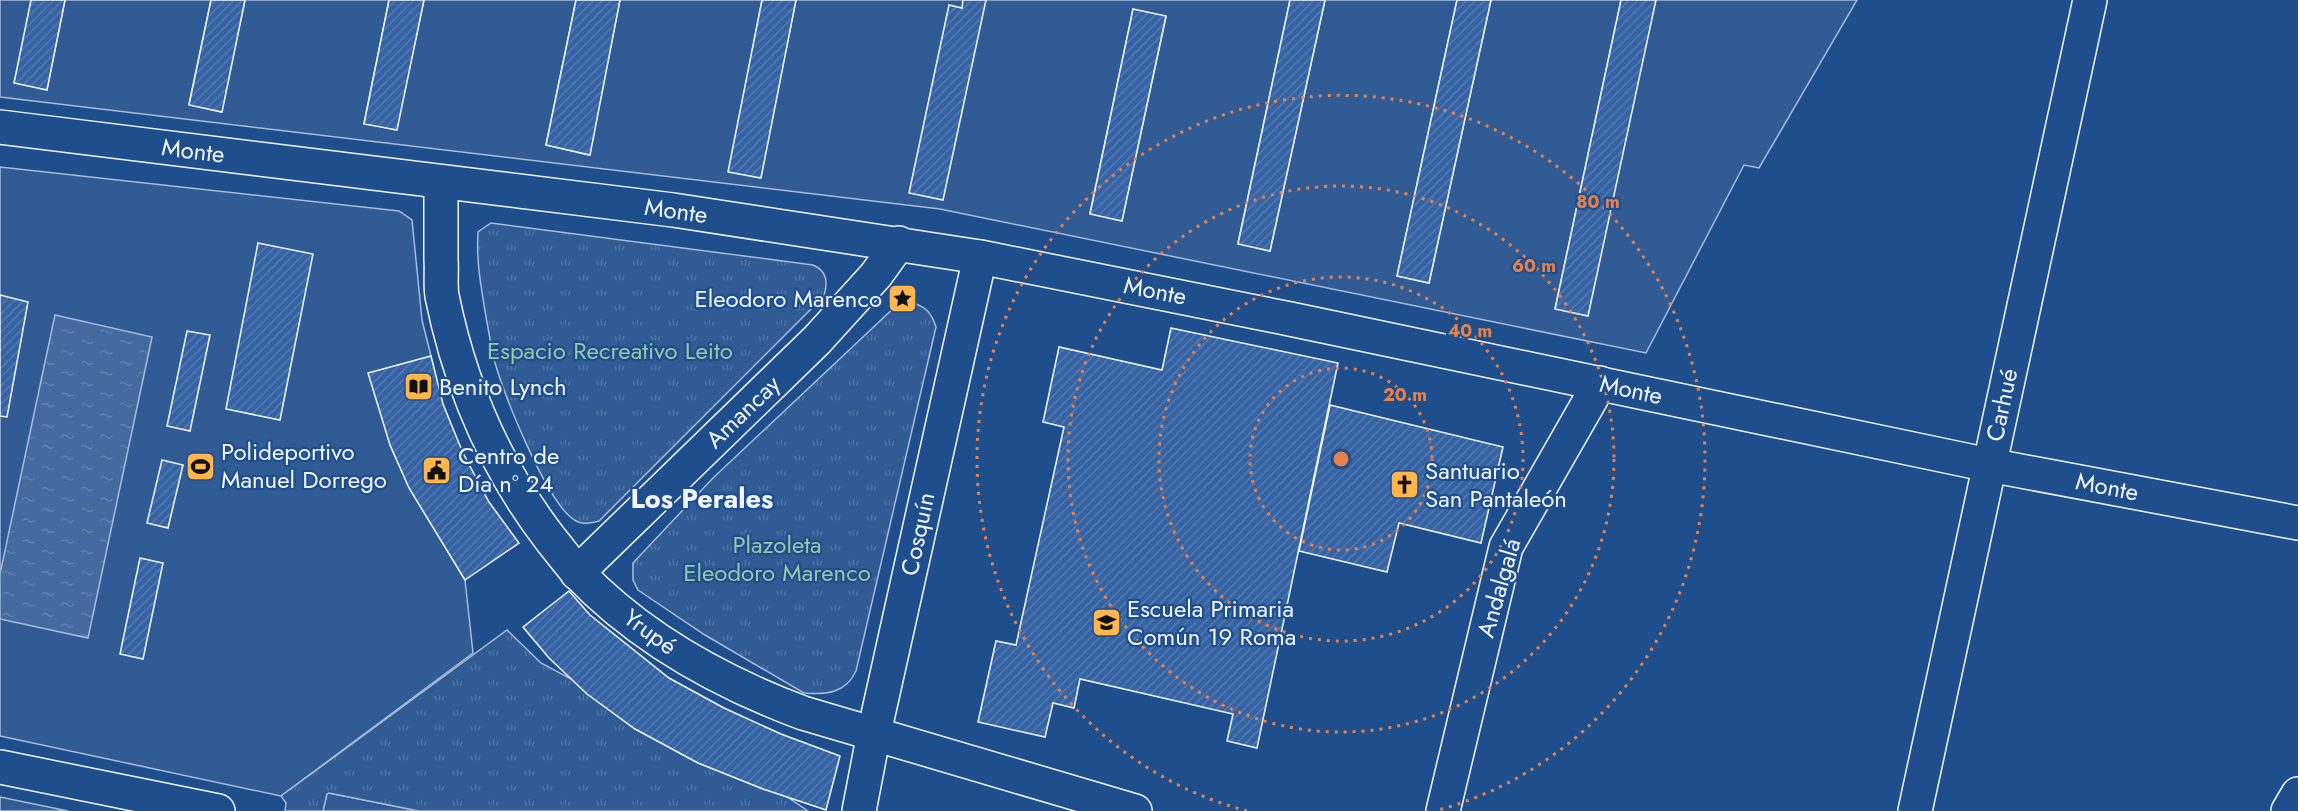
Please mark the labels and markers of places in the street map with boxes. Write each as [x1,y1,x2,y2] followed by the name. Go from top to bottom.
[694,281,882,316] place label: Eleodoro Marenco
[887,283,919,315] place icon: Eleodoro Marenco
[439,369,567,404] place label: Benito Lynch
[402,371,434,403] library icon: Benito Lynch
[221,434,387,497] place label: Polideportivo Manuel Dorrego
[458,438,559,501] place label: Centro de Día n° 24
[1331,449,1351,469] centre of rings
[184,450,216,482] sports icon: Polideportivo Manuel Dorrego
[1425,453,1567,516] place label: Santuario San Pantaleón
[421,454,453,486] public building icon: Centro de Día n° 24
[1388,469,1420,501] church icon: Santuario San Pantaleón
[1127,591,1296,654] place label: Escuela Primaria Común 19 Roma
[1090,607,1122,639] school or university icon: Escuela Primaria Común 19 Roma

